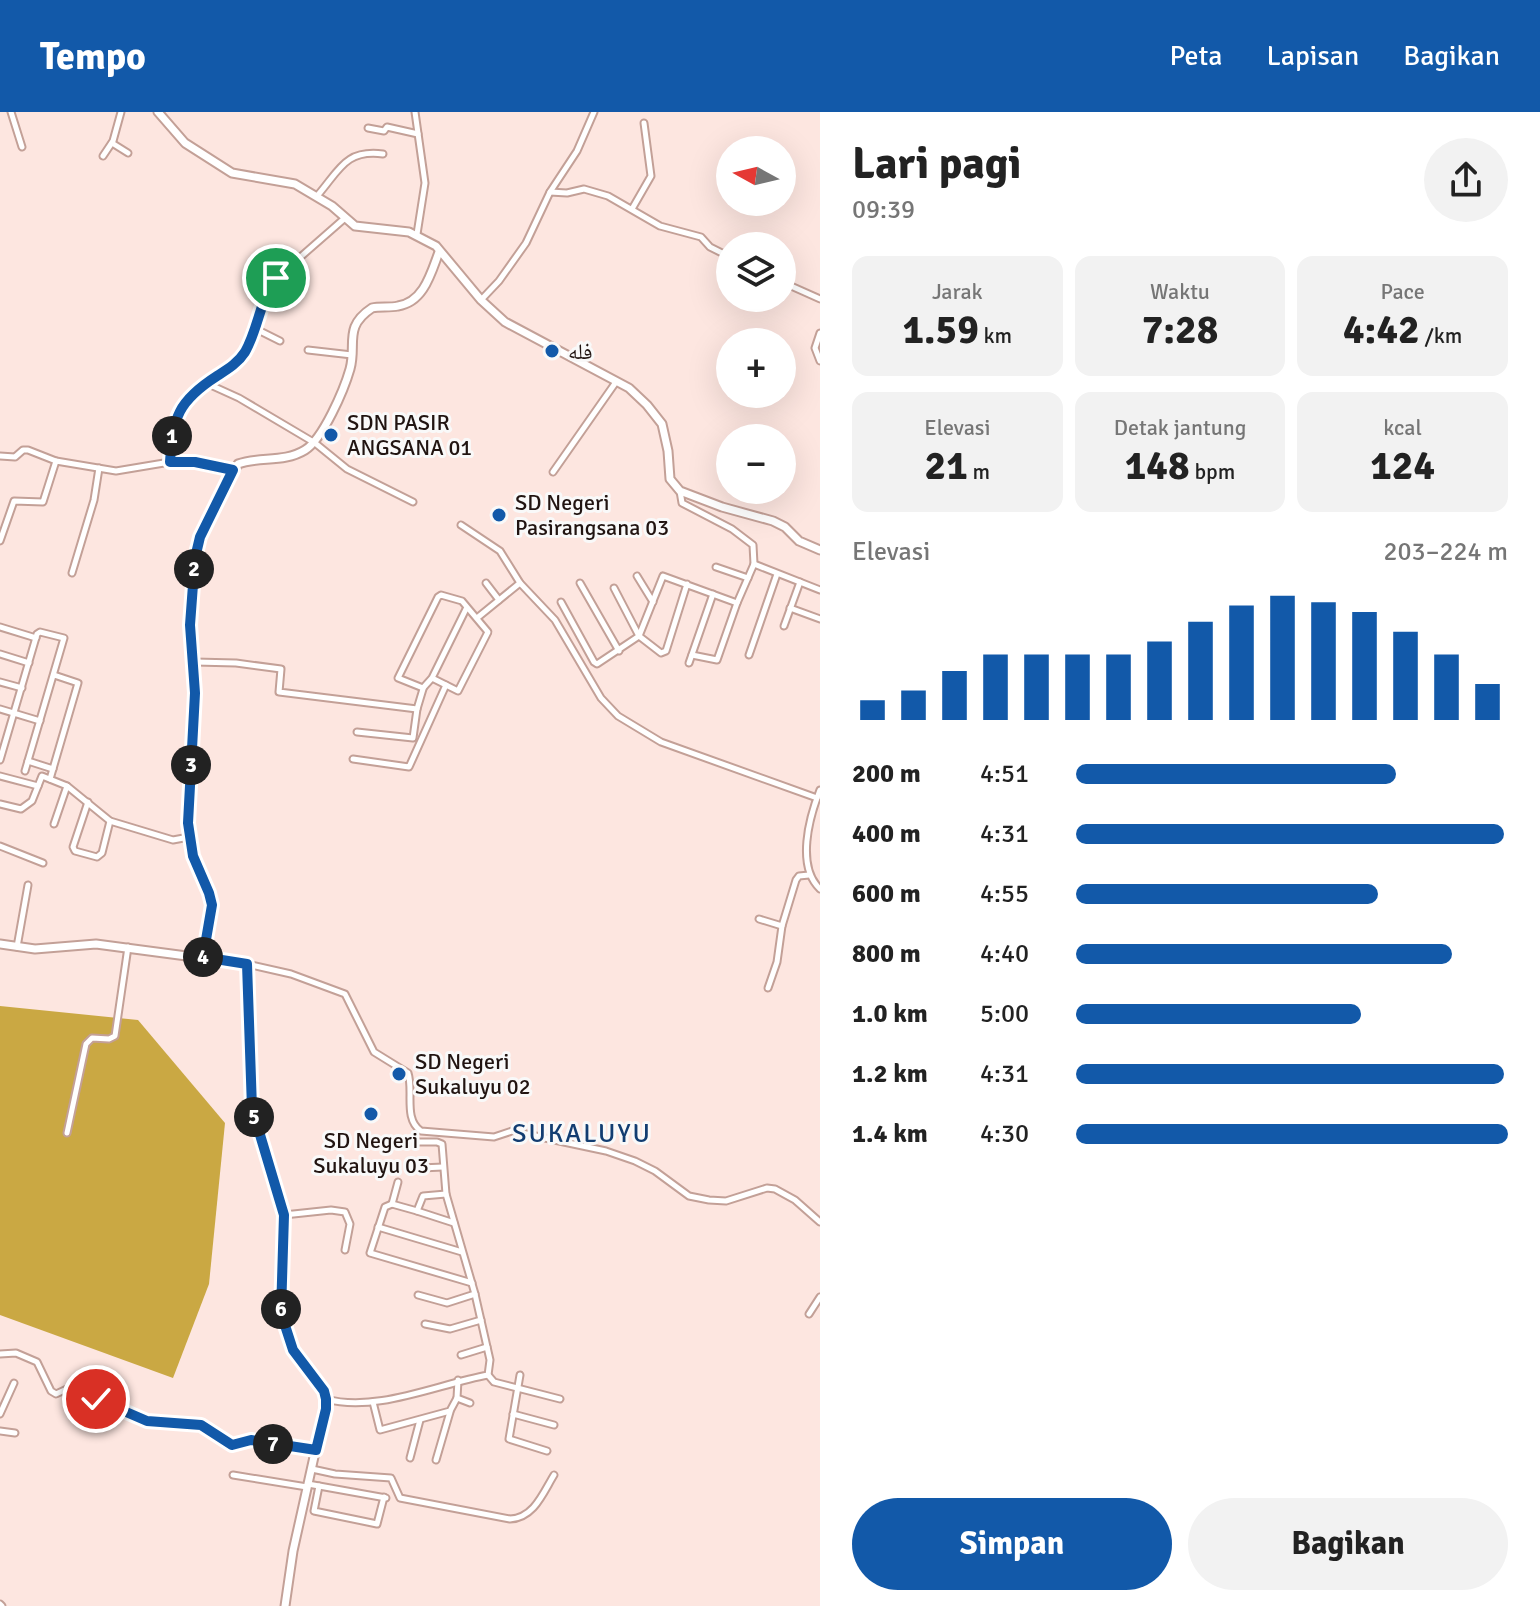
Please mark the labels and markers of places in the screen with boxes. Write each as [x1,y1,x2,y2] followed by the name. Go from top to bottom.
[242,244,310,312] pin
[568,338,593,365] place label: فله
[543,342,561,360] marker: فله
[347,409,472,461] place label: SDN PASIR ANGSANA 01
[152,416,192,456] pin: 1
[322,426,340,444] marker: SDN PASIR ANGSANA 01
[515,489,669,541] place label: SD Negeri Pasirangsana 03
[490,506,508,524] marker: SD Negeri Pasirangsana 03
[174,549,214,589] pin: 2
[171,745,211,785] pin: 3
[183,937,223,977] pin: 4
[415,1048,531,1100] place label: SD Negeri Sukaluyu 02
[390,1065,408,1083] marker: SD Negeri Sukaluyu 02
[234,1097,274,1137] pin: 5
[362,1105,380,1123] marker: SD Negeri Sukaluyu 03
[313,1127,429,1179] place label: SD Negeri Sukaluyu 03
[261,1289,301,1329] pin: 6
[62,1365,130,1433] pin
[253,1424,293,1464] pin: 7

